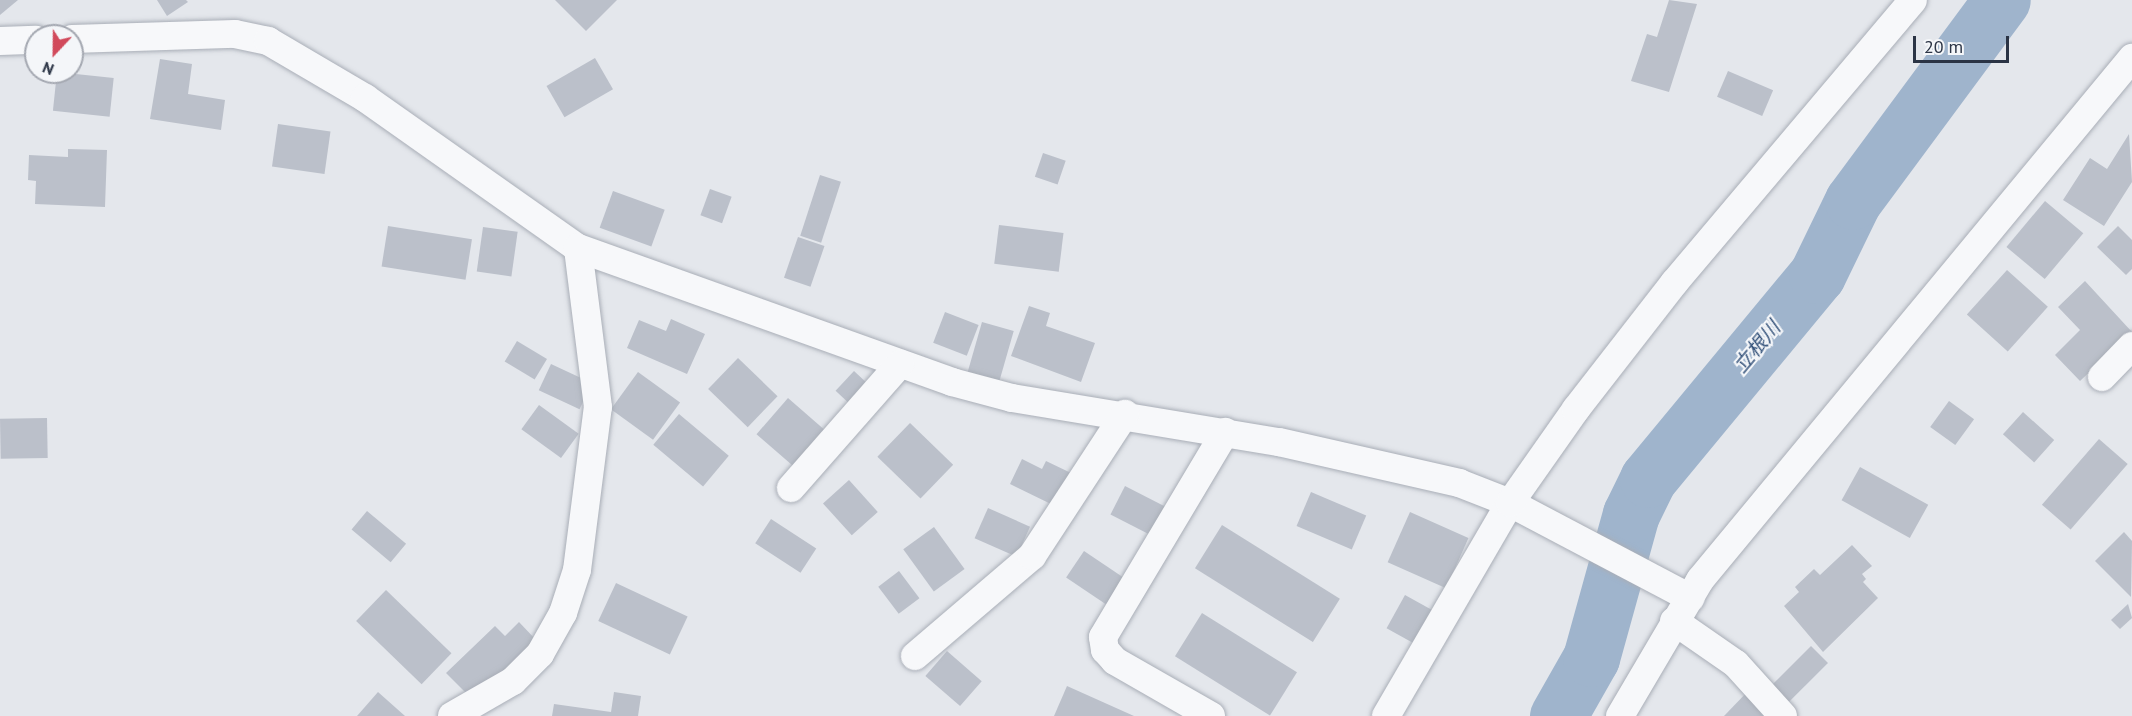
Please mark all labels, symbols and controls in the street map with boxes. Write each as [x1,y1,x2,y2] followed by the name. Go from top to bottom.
[24,24,84,84] north arrow
[1916,24,2012,62] scale bar
[1924,35,1963,58] text: 20 m
[39,58,57,80] text: N
[1729,316,1785,378] water label: 立根川

